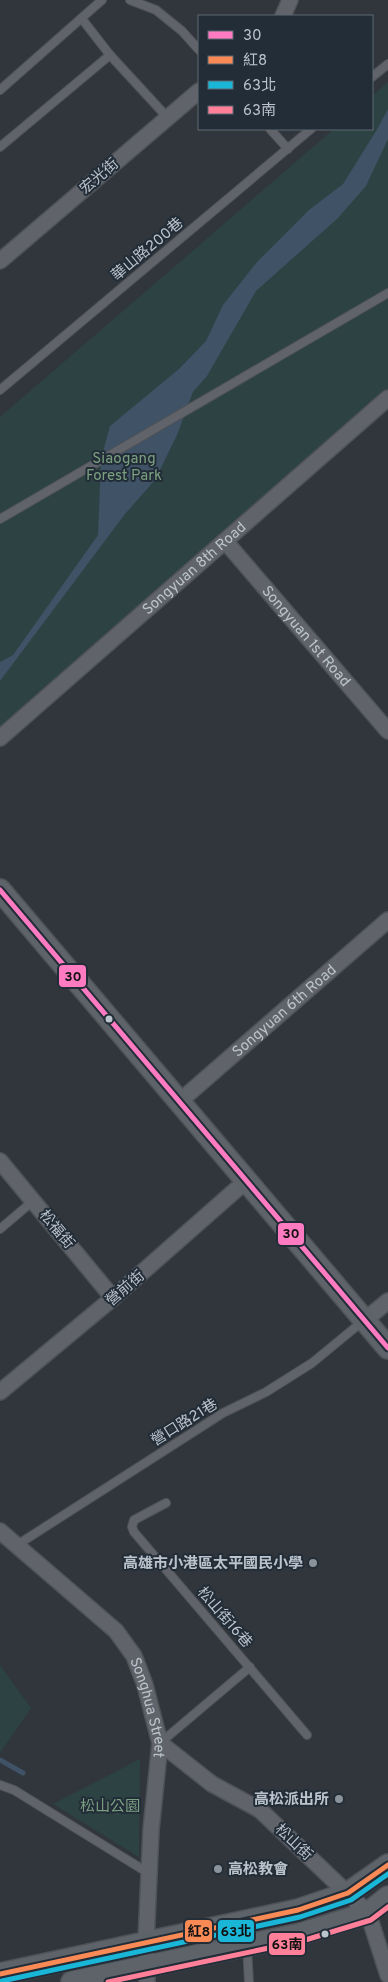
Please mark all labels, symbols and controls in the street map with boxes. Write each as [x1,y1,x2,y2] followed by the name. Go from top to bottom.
[198,15,373,130] legend
[243,27,262,46] text: 30
[243,52,267,71] text: 紅8
[243,76,276,96] text: 63北
[243,102,276,121] text: 63南
[77,155,123,199] street label: 宏光街
[108,214,188,286] street label: 華山路200巷
[86,450,162,486] park label: Siaogang Forest Park
[139,518,251,620] street label: Songyuan 8th Road
[257,582,354,691] street label: Songyuan 1st Road
[229,961,341,1062] street label: Songyuan 6th Road
[58,964,87,988] line badge: 30
[64,969,82,986] text: 30
[104,1014,114,1024] unlabelled marker
[34,1207,78,1253] street label: 松福街
[277,1222,305,1246] line badge: 30
[282,1226,300,1243] text: 30
[103,1267,149,1311] street label: 營前街
[148,1395,222,1451] street label: 營口路21巷
[123,1555,303,1574] place label: 高雄市小港區太平國民小學
[307,1557,319,1569] marker: 高雄市小港區太平國民小學
[192,1584,255,1652] street label: 松山街16巷
[124,1655,168,1759] street label: Songhua Street
[254,1791,329,1810] place label: 高松派出所
[333,1793,345,1805] marker: 高松派出所
[80,1798,140,1817] park label: 松山公園
[270,1821,316,1865] street label: 松山街
[228,1861,288,1880] place label: 高松教會
[212,1863,224,1875] marker: 高松教會
[184,1919,213,1943] line badge: 紅8
[217,1919,255,1943] line badge: 63北
[188,1924,210,1941] text: 紅8
[221,1924,252,1941] text: 63北
[320,1929,330,1939] unlabelled marker
[268,1932,306,1956] line badge: 63南
[272,1937,303,1954] text: 63南

